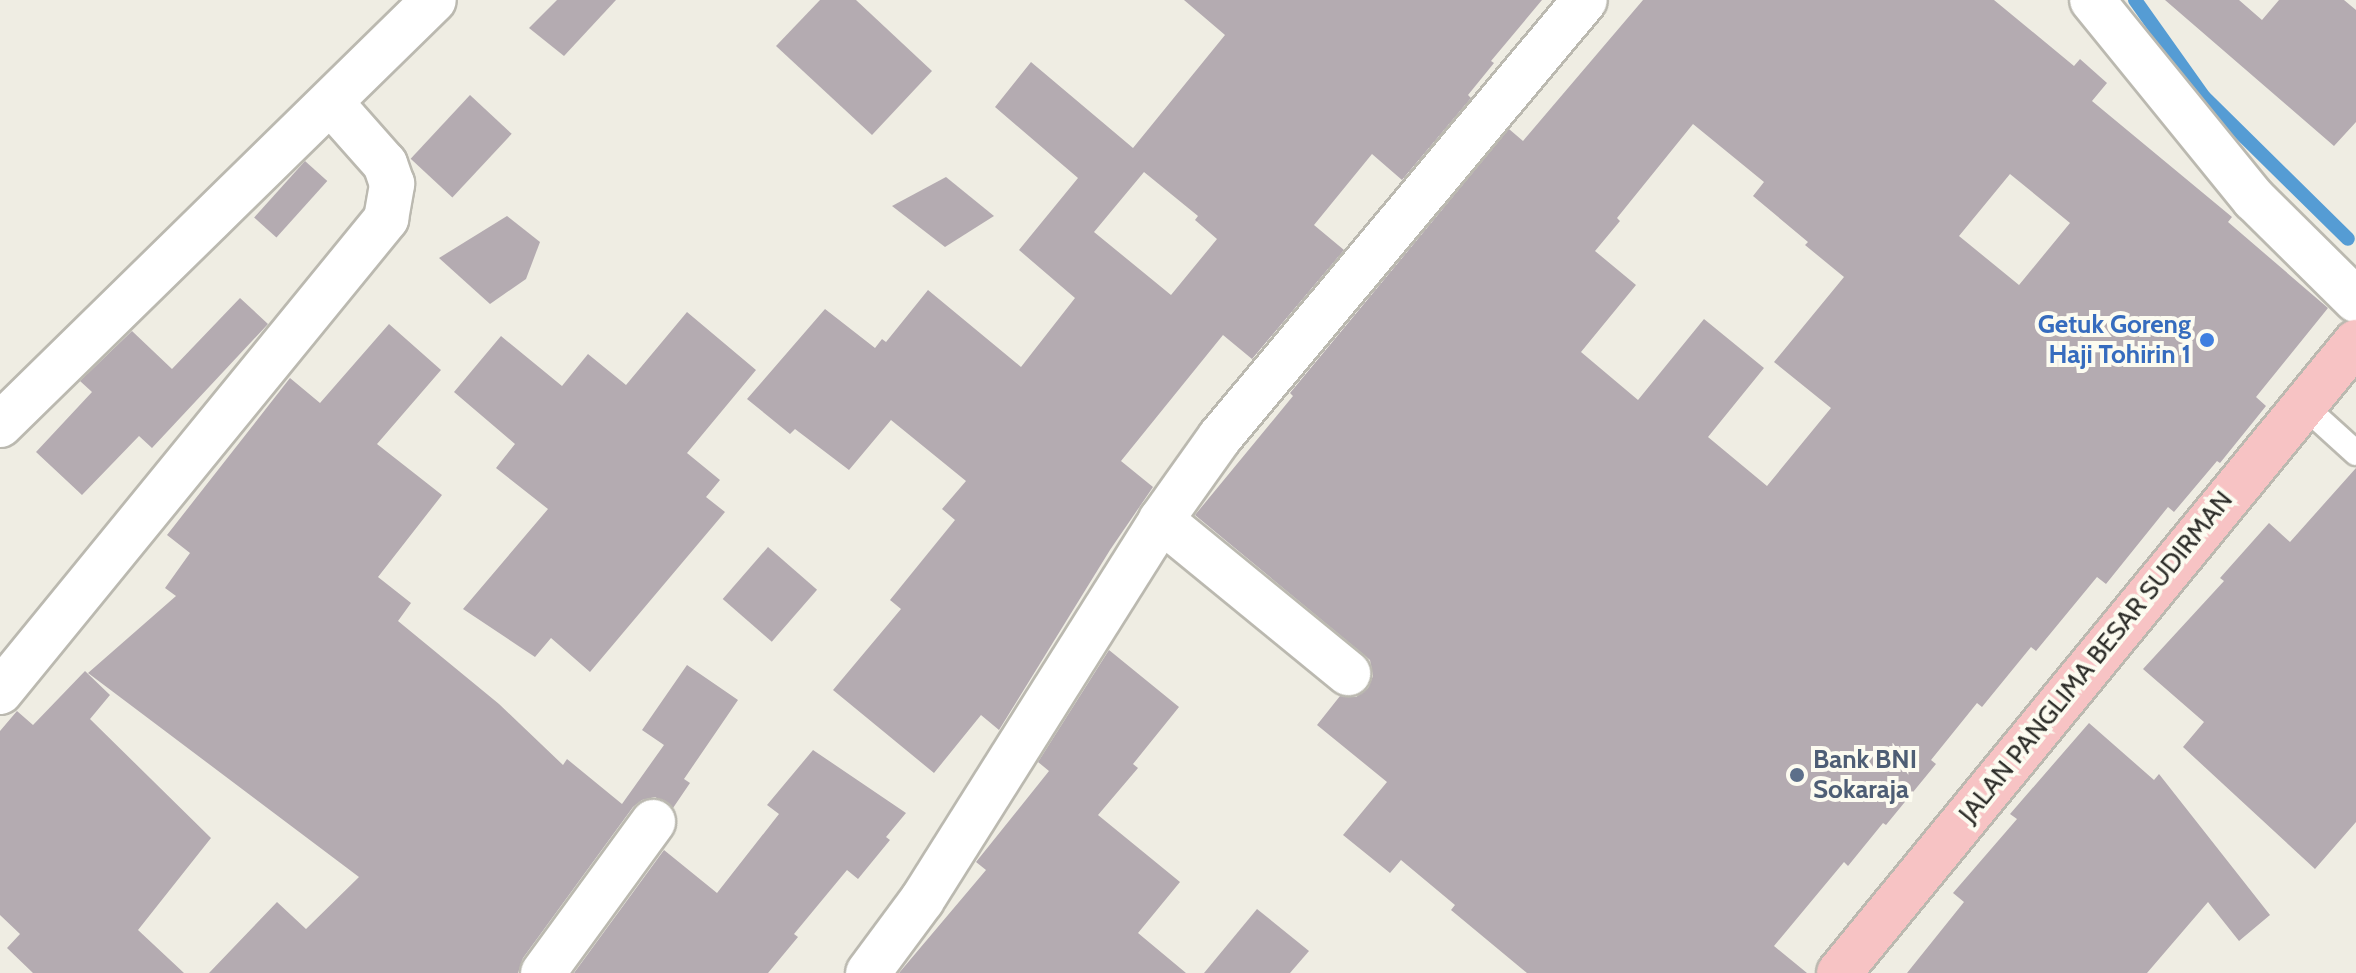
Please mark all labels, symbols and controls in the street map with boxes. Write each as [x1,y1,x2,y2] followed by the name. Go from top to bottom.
[2038,309,2191,370] place label: Getuk Goreng Haji Tohirin 1
[2198,331,2216,349] marker: Getuk Goreng Haji Tohirin 1
[1953,485,2239,829] street label: JALAN PANGLIMA BESAR SUDIRMAN
[1813,744,1917,806] place label: Bank BNI Sokaraja
[1788,766,1806,784] marker: Bank BNI Sokaraja

